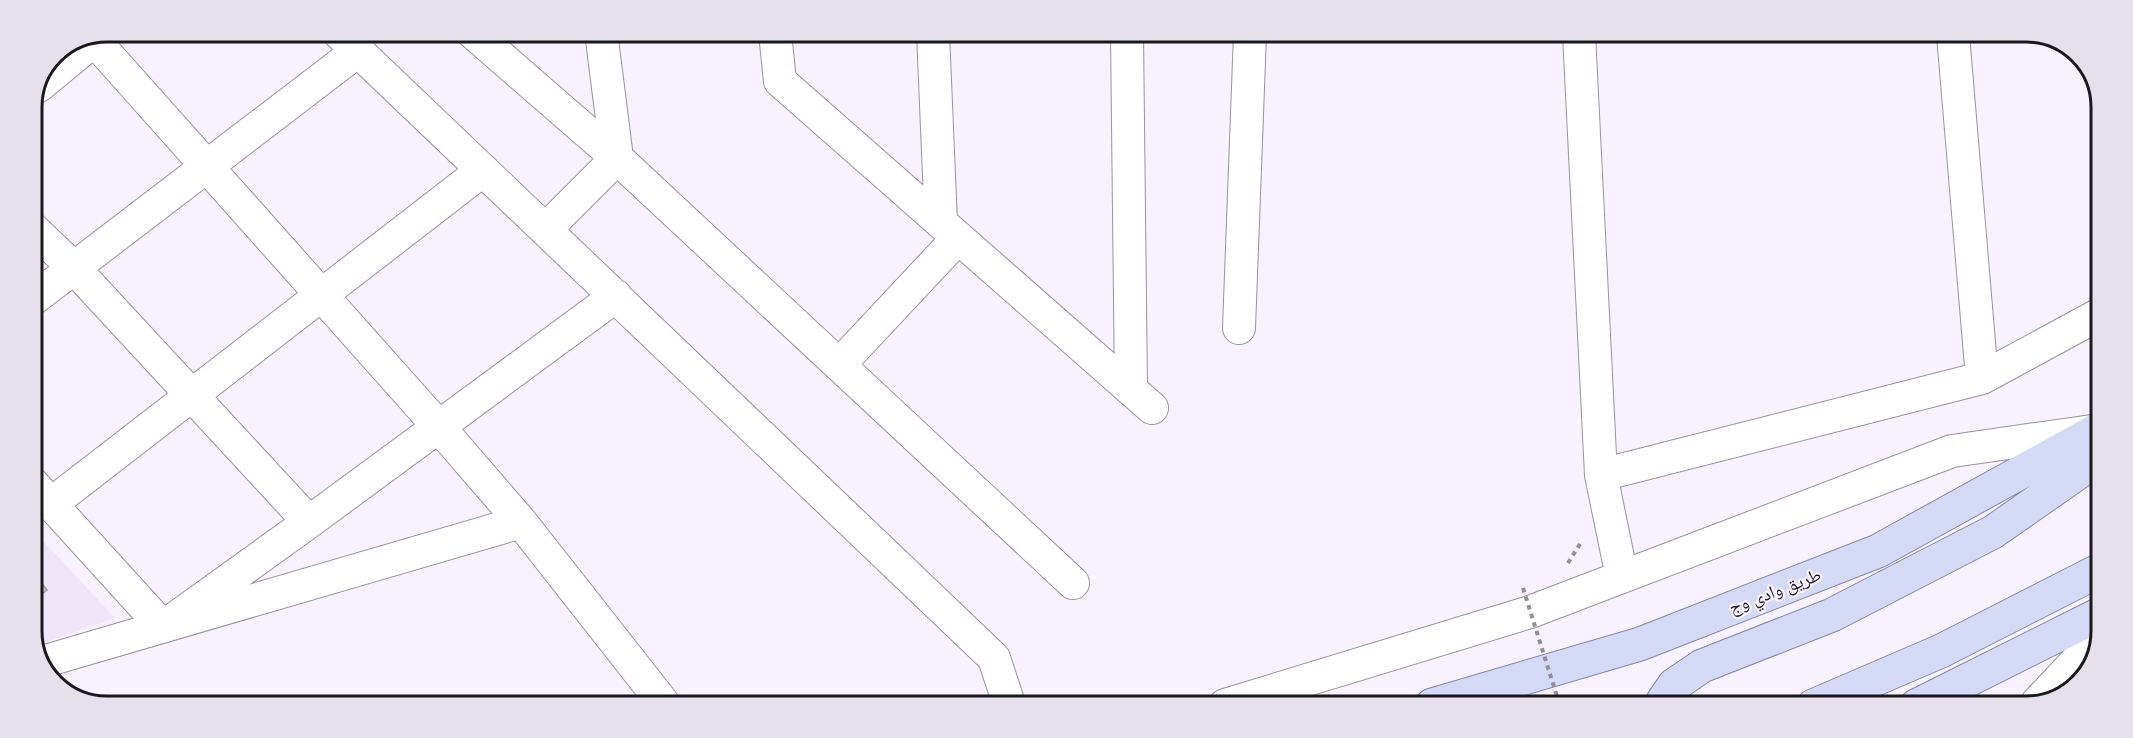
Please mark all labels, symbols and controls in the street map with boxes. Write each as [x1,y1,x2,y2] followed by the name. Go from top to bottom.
[1725,562,1826,622] street label: طريق وادي وج

